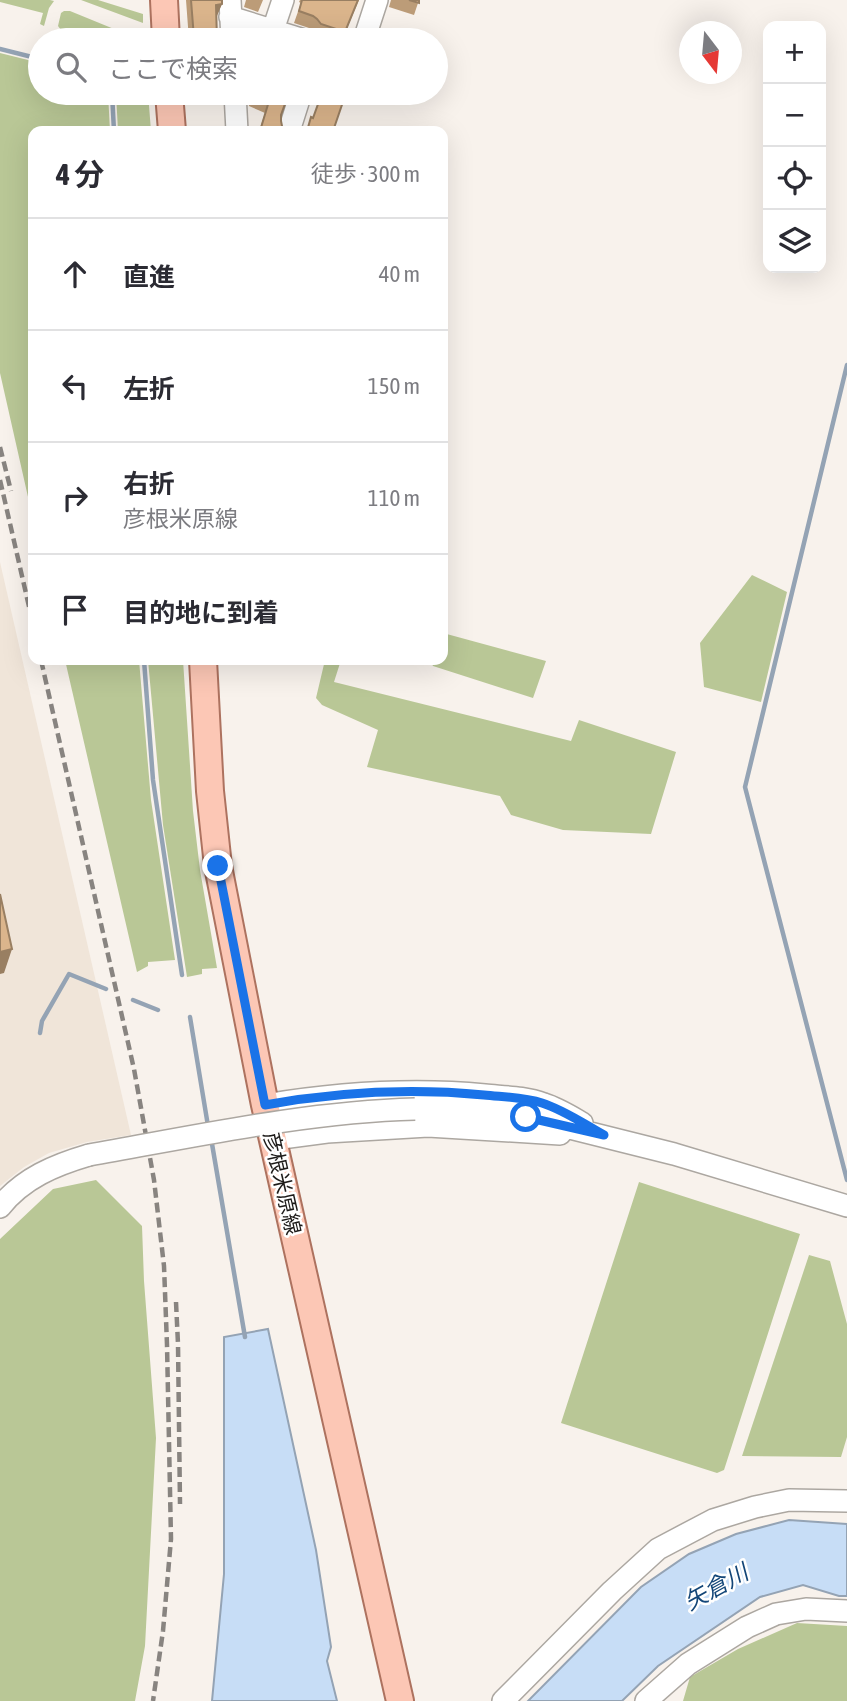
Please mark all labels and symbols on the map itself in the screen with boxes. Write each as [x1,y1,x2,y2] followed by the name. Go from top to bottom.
[679,21,742,84] north arrow
[202,850,233,881] route end
[510,1101,541,1132] route start
[259,1129,307,1237] street label: 彦根米原線
[680,1557,755,1615] water label: 矢倉川

